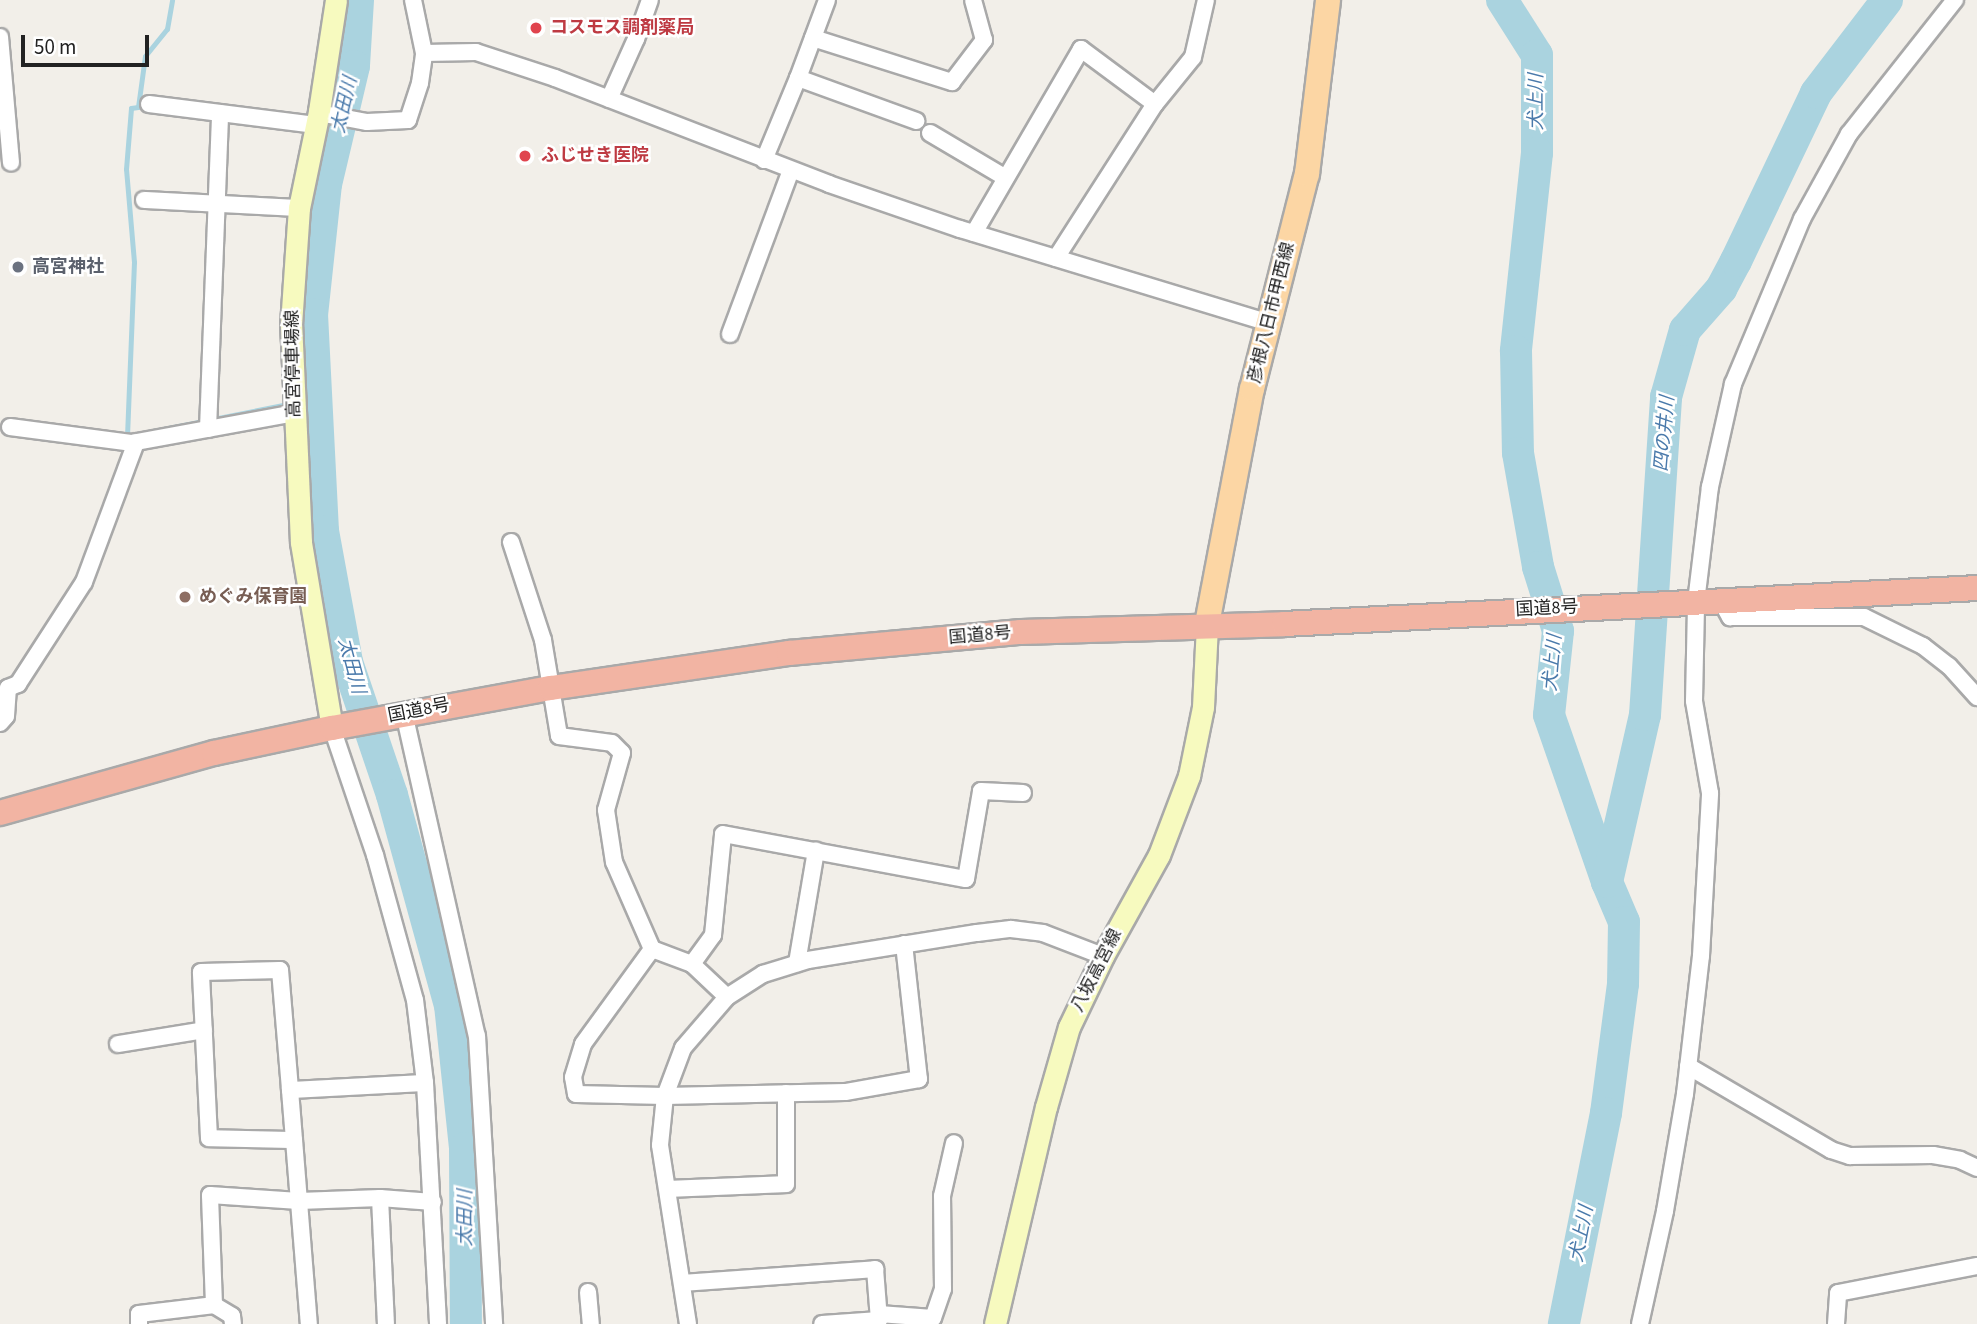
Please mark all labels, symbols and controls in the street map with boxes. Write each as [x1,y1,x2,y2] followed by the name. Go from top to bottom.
[550,17,694,39] place label: コスモス調剤薬局
[528,20,544,36] marker: コスモス調剤薬局
[24,21,152,65] scale bar
[34,32,76,62] text: 50 m
[1526,74,1548,130] water label: 犬上川
[327,75,363,135] water label: 太田川
[541,145,649,167] place label: ふじせき医院
[515,146,535,166] marker: ふじせき医院
[1244,241,1300,385] street label: 彦根八日市甲西線
[32,256,104,278] place label: 高宮神社
[10,259,26,275] marker: 高宮神社
[282,310,306,418] street label: 高宮停車場線
[1650,395,1680,473] water label: 四の井川
[199,586,307,608] place label: めぐみ保育園
[177,589,193,605] marker: めぐみ保育園
[1515,597,1579,621] street label: 国道8号
[948,622,1012,650] street label: 国道8号
[1539,634,1567,692] water label: 犬上川
[333,636,369,696] water label: 太田川
[386,694,452,728] street label: 国道8号
[1067,926,1127,1016] street label: 八坂高宮線
[455,1190,477,1246] water label: 太田川
[1565,1204,1599,1264] water label: 犬上川

